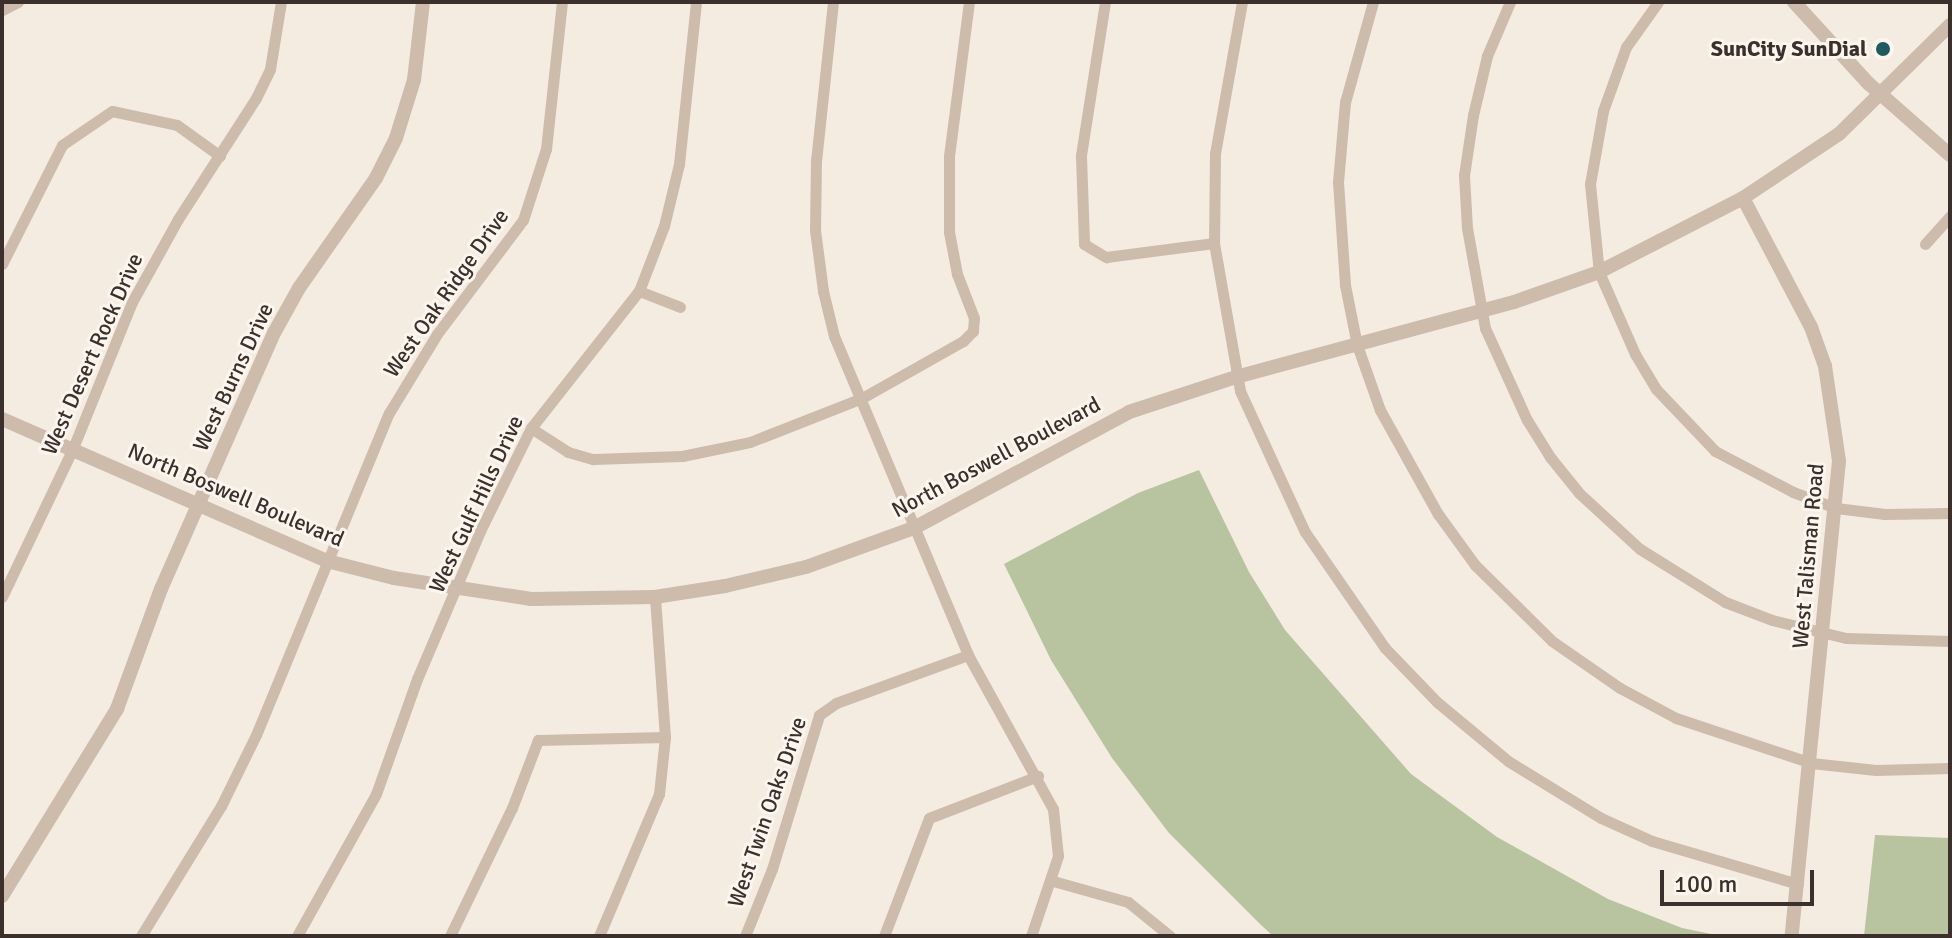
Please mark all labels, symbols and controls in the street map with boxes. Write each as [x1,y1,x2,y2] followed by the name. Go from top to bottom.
[1711,36,1867,62] place label: SunCity SunDial
[1874,40,1892,58] marker: SunCity SunDial
[378,204,514,382] street label: West Oak Ridge Drive
[36,249,148,459] street label: West Desert Rock Drive
[187,299,279,455] street label: West Burns Drive
[887,391,1105,523] street label: North Boswell Boulevard
[423,411,529,597] street label: West Gulf Hills Drive
[124,437,348,553] street label: North Boswell Boulevard
[1787,462,1829,650] street label: West Talisman Road
[722,713,812,911] street label: West Twin Oaks Drive
[1664,854,1818,904] scale bar
[1674,869,1737,899] text: 100 m

